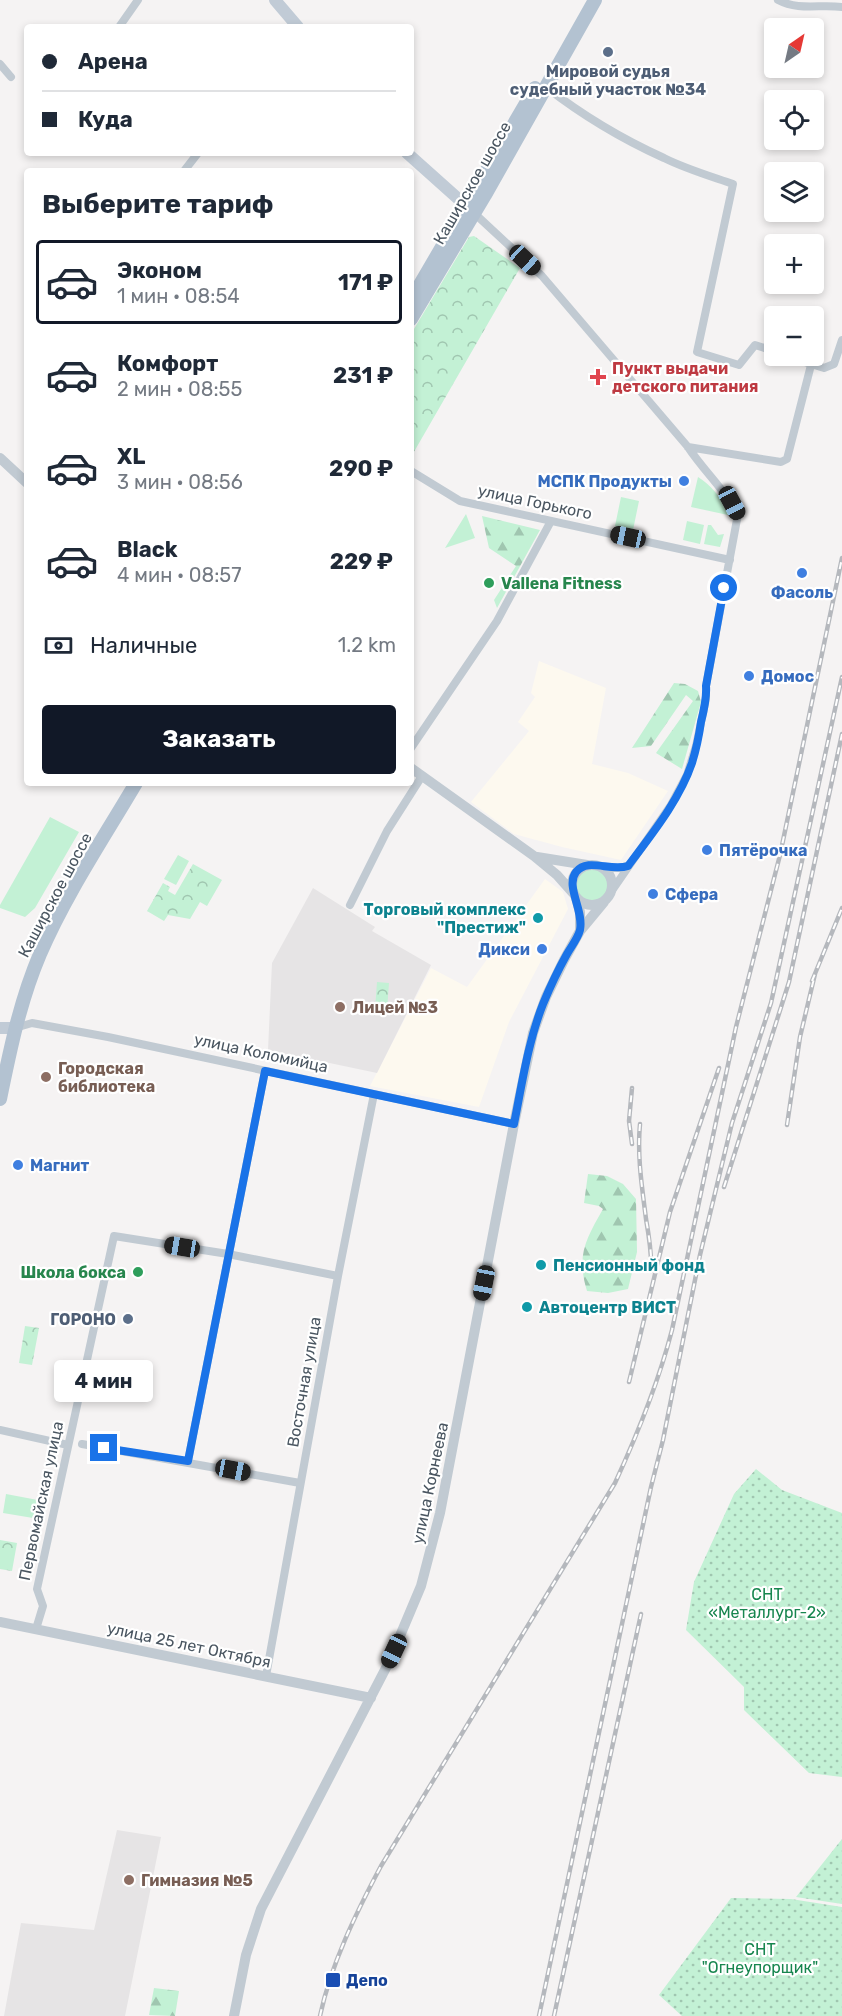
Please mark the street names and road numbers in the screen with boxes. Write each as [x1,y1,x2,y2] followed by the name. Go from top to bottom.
[429,118,515,248] street label: Каширское шоссе
[476,481,594,523] street label: улица Горького
[14,829,96,961] street label: Каширское шоссе
[192,1030,330,1076] street label: улица Коломийца
[283,1315,325,1449] street label: Восточная улица
[15,1420,67,1582] street label: Первомайская улица
[408,1420,452,1546] street label: улица Корнеева
[105,1618,273,1672] street label: улица 25 лет Октября

